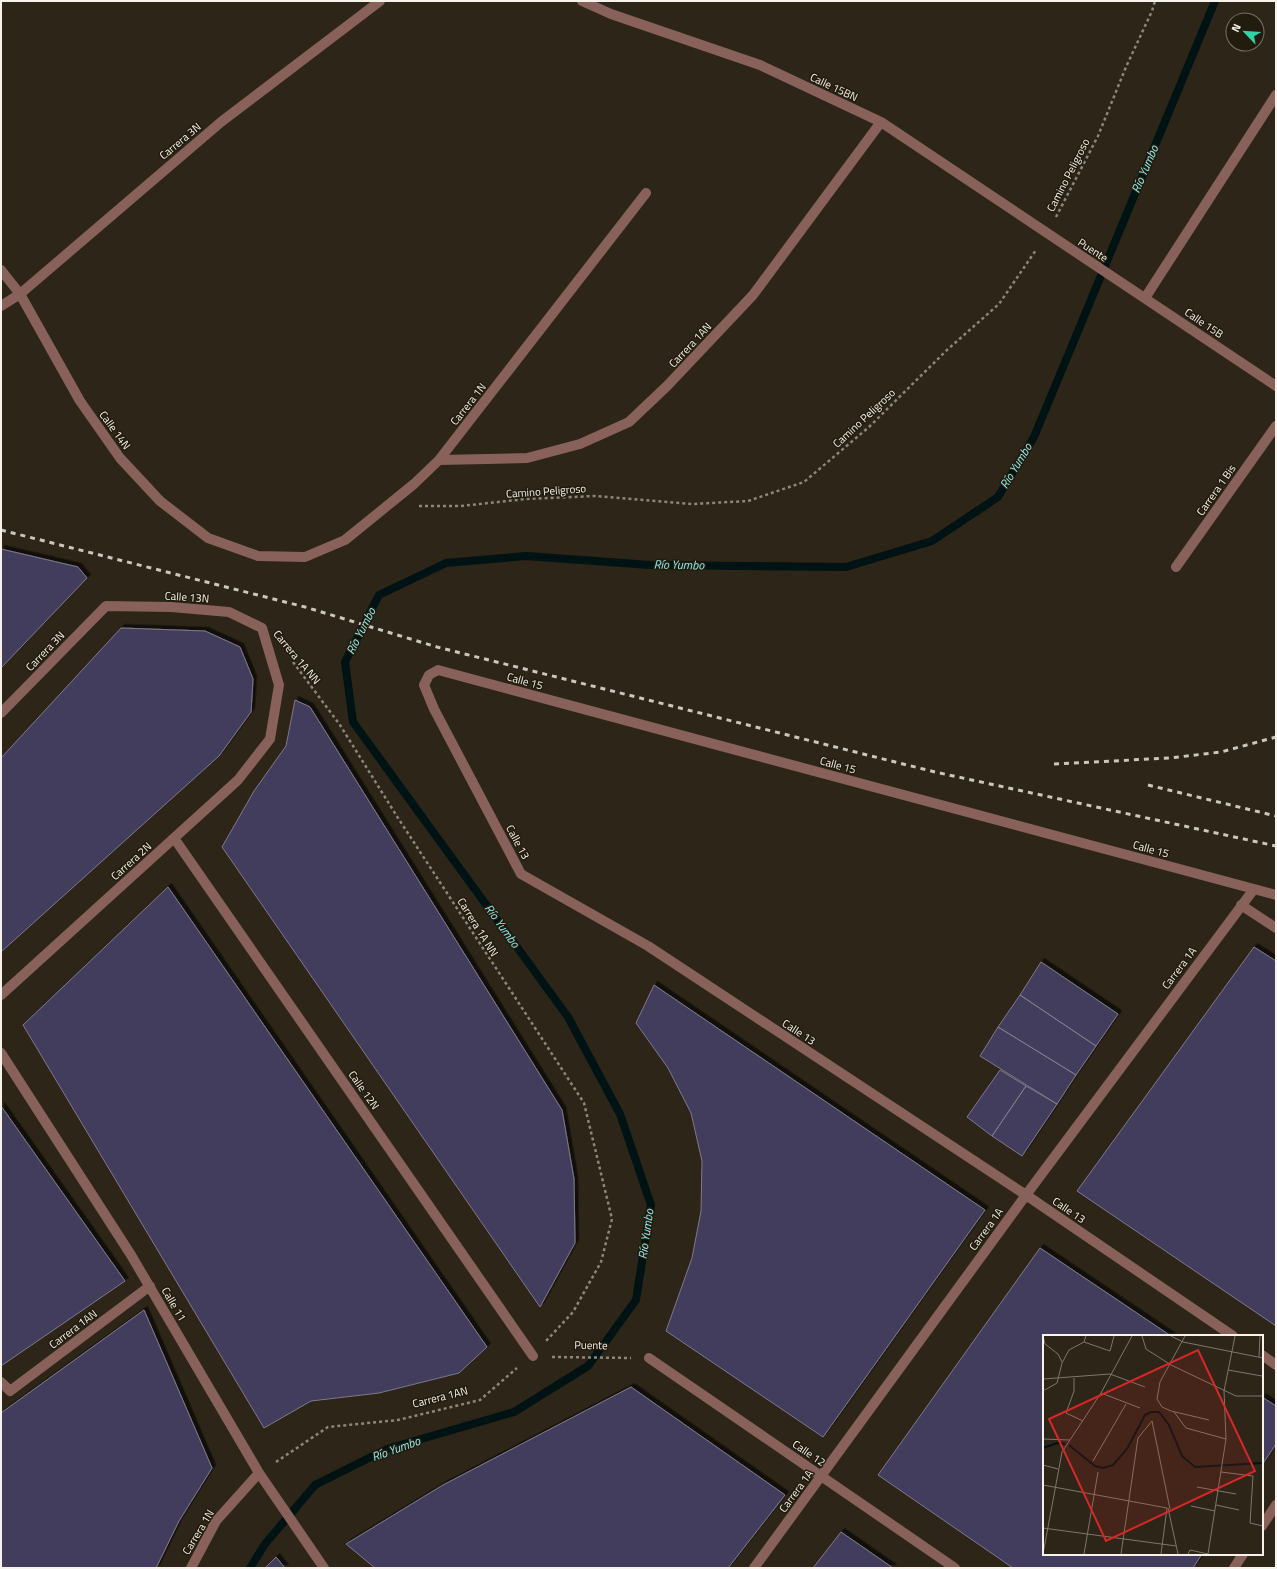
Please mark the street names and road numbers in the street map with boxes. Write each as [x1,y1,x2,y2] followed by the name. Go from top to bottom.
[807,69,861,105] street label: Calle 15BN
[156,119,204,163] street label: Carrera 3N
[1043,135,1093,214] street label: Camino Peligroso
[1075,234,1112,266] street label: Puente
[1181,304,1227,342] street label: Calle 15B
[665,319,715,371] street label: Carrera 1AN
[446,379,490,429] street label: Carrera 1N
[829,385,899,451] street label: Camino Peligroso
[96,407,134,453] street label: Calle 14N
[1192,461,1240,519] street label: Carrera 1 Bis
[505,480,587,502] street label: Camino Peligroso
[164,587,210,607] street label: Calle 13N
[270,626,324,688] street label: Carrera 1A NN
[22,627,68,675] street label: Carrera 3N
[505,669,545,693] street label: Calle 15
[818,753,858,777] street label: Calle 15
[502,822,534,862] street label: Calle 13
[1131,837,1171,861] street label: Calle 15
[107,838,155,884] street label: Carrera 2N
[454,895,502,959] street label: Carrera 1A NN
[1158,943,1200,992] street label: Carrera 1A
[779,1015,819,1049] street label: Calle 13
[345,1067,383,1113] street label: Calle 12N
[1049,1193,1089,1227] street label: Calle 13
[965,1204,1007,1254] street label: Carrera 1A
[158,1284,190,1324] street label: Calle 11
[46,1306,100,1352] street label: Carrera 1AN
[574,1337,608,1353] street label: Puente
[411,1382,469,1412] street label: Carrera 1AN
[789,1436,829,1470] street label: Calle 12
[775,1466,817,1516] street label: Carrera 1A
[178,1506,218,1558] street label: Carrera 1N

